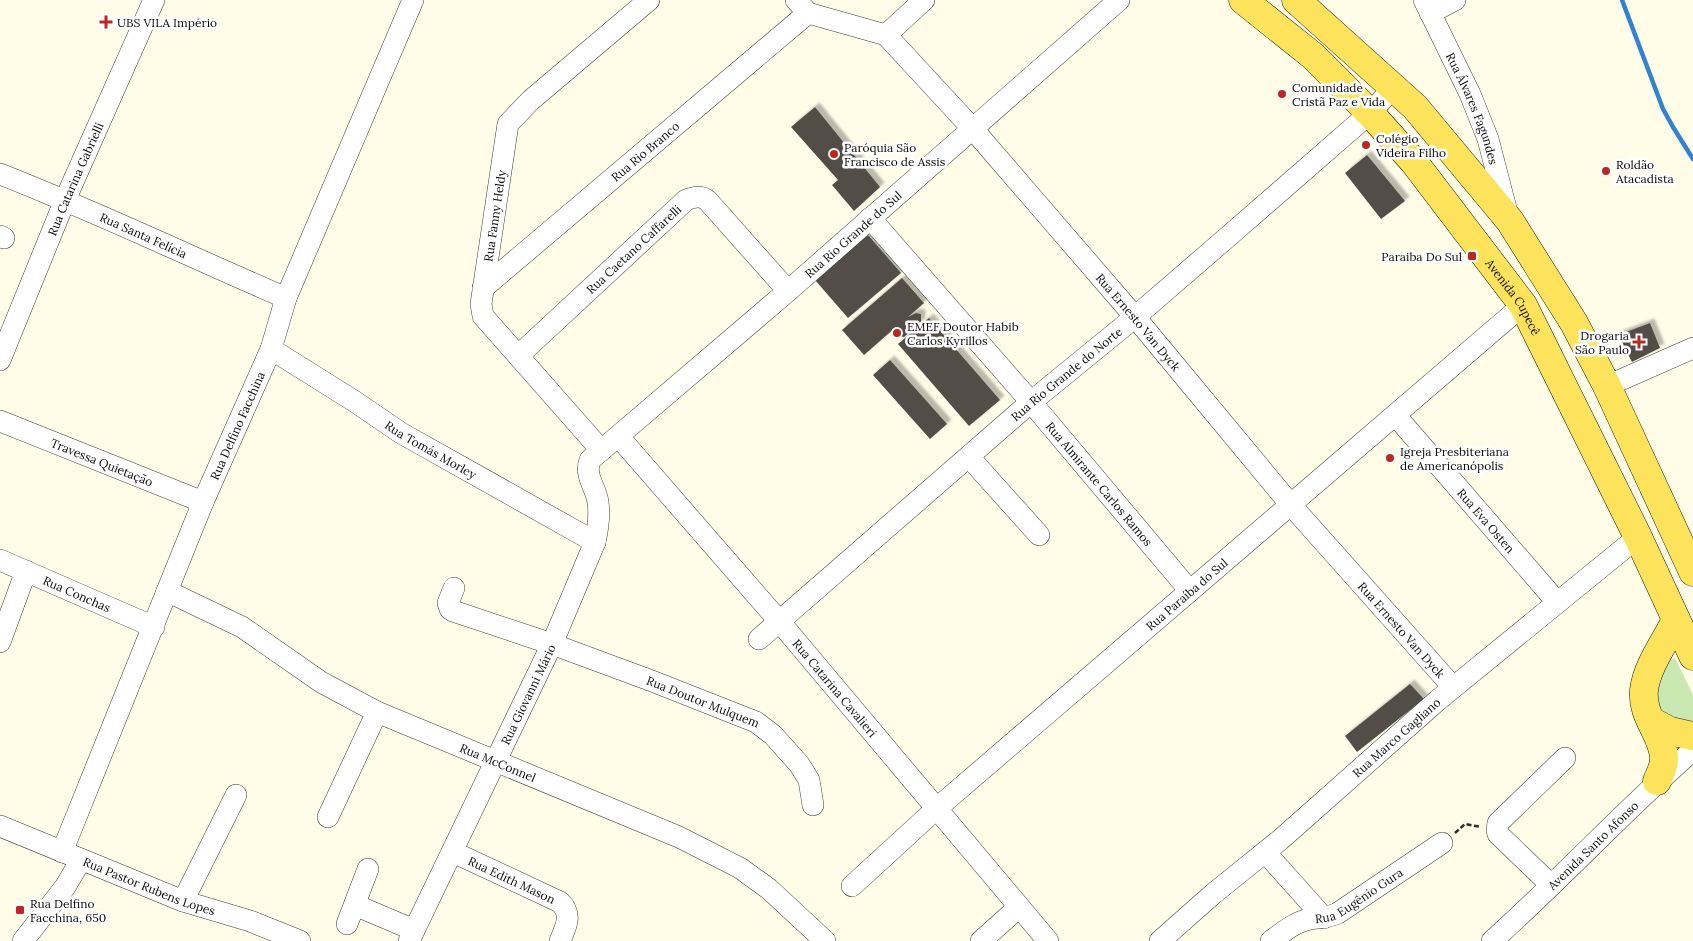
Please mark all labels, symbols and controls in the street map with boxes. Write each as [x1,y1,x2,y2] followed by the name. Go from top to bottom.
[99,15,113,29] marker: UBS VILA Império
[117,15,217,30] place label: UBS VILA Império
[1443,50,1502,166] street label: Rua Álvares Fagundes
[1292,80,1385,109] place label: Comunidade Cristã Paz e Vida
[1276,88,1288,100] marker: Comunidade Cristã Paz e Vida
[608,118,682,184] street label: Rua Rio Branco
[44,120,106,238] street label: Rua Catarina Gabrielli
[1375,131,1446,160] place label: Colégio Videira Filho
[1360,139,1372,151] marker: Colégio Videira Filho
[844,140,946,169] place label: Paróquia São Francisco de Assis
[828,148,840,160] marker: Paróquia São Francisco de Assis
[1615,157,1674,186] place label: Roldão Atacadista
[1600,165,1612,177] marker: Roldão Atacadista
[480,168,509,263] street label: Rua Fanny Heldy
[801,187,904,281] street label: Rua Rio Grande do Sul
[583,201,684,297] street label: Rua Caetano Caffarelli
[98,209,190,261] street label: Rua Santa Felícia
[1381,249,1462,264] place label: Paraiba Do Sul
[1466,250,1478,262] marker: Paraiba Do Sul
[1482,255,1544,338] street label: Avenida Cupecê
[1093,270,1184,374] street label: Rua Ernesto Van Dyck
[907,319,1019,348] place label: EMEF Doutor Habib Carlos Kyrillos
[1008,323,1125,424] street label: Rua Rio Grande do Norte
[891,327,903,339] marker: EMEF Doutor Habib Carlos Kyrillos
[1575,328,1629,357] place label: Drogaria São Paulo
[1633,336,1645,348] marker: Drogaria São Paulo
[206,369,268,482] street label: Rua Delfino Facchina
[382,417,480,482] street label: Rua Tomás Morley
[1043,418,1156,549] street label: Rua Almirante Carlos Ramos
[49,435,155,489] street label: Travessa Quietação
[1400,444,1509,473] place label: Igreja Presbiteriana de Americanópolis
[1384,452,1396,464] marker: Igreja Presbiteriana de Americanópolis
[1454,485,1518,556] street label: Rua Eva Osten
[1142,555,1230,633] street label: Rua Paraíba do Sul
[41,572,114,615] street label: Rua Conchas
[1355,579,1449,681] street label: Rua Ernesto Van Dyck
[790,636,880,740] street label: Rua Catarina Cavalieri
[497,641,558,747] street label: Rua Giovanni Mário
[645,672,762,730] street label: Rua Doutor Mulquem
[1349,694,1443,780] street label: Rua Marco Gagliano
[458,740,538,785] street label: Rua McConnel
[1544,798,1641,893] street label: Avenida Santo Afonso
[81,853,218,918] street label: Rua Pastor Rubens Lopes
[466,853,558,906] street label: Rua Edith Mason
[1314,864,1405,926] street label: Rua Eugênio Gura
[30,896,106,925] place label: Rua Delfino Facchina, 650
[14,904,26,916] marker: Rua Delfino Facchina, 650

